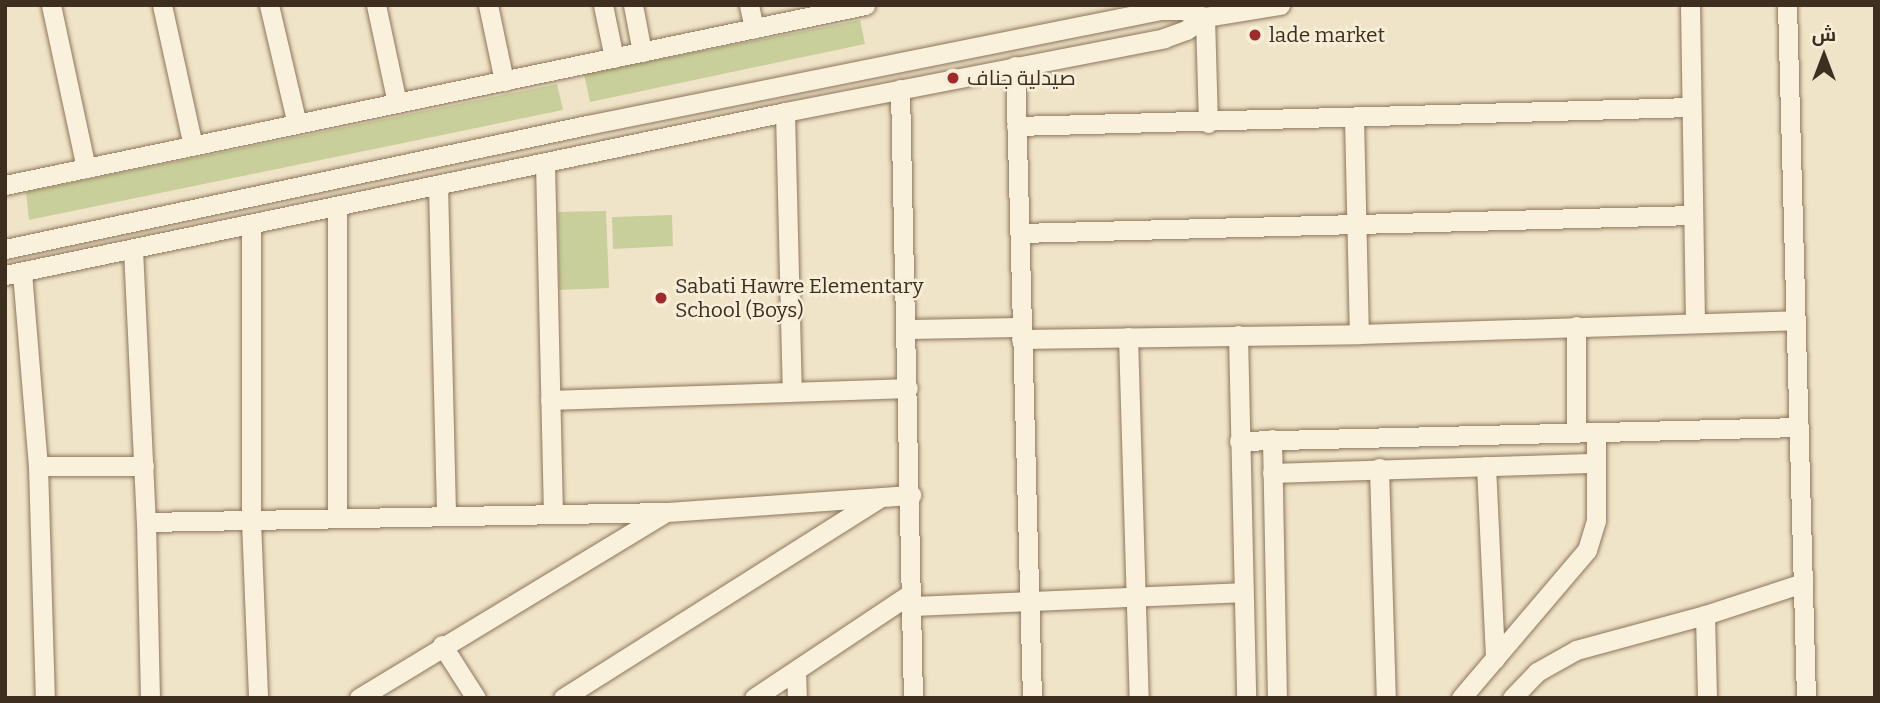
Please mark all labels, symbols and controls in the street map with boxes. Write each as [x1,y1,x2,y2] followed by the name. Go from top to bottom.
[1789,21,1859,91] north arrow
[1269,22,1385,48] place label: lade market
[1812,23,1836,46] text: ش
[1247,27,1263,43] marker: lade market
[967,65,1076,91] place label: صيدلية جناف
[945,70,961,86] marker: صيدلية جناف
[675,273,924,323] place label: Sabati Hawre Elementary School (Boys)
[653,290,669,306] marker: Sabati Hawre Elementary School (Boys)

